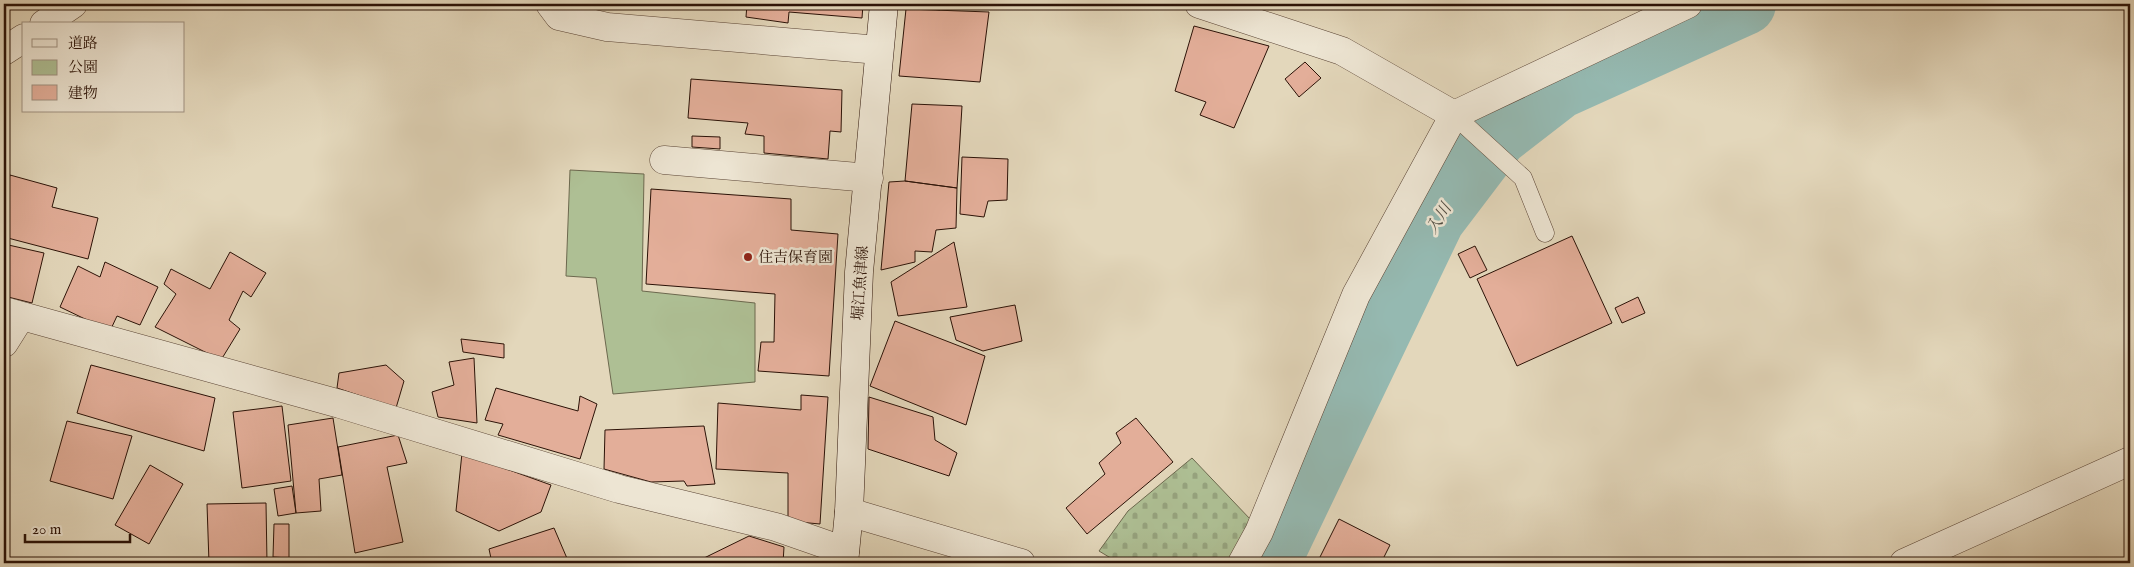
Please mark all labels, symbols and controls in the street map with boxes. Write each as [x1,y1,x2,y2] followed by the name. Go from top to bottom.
[22,22,185,112] legend
[68,34,98,53] text: 道路
[68,58,98,77] text: 公園
[68,84,98,103] text: 建物
[1423,199,1458,238] water label: 入川
[848,245,873,321] street label: 堀江魚津線
[758,248,833,267] place label: 住吉保育園
[742,251,754,263] marker: 住吉保育園
[25,512,130,544] scale bar
[32,520,62,539] text: 20 m

